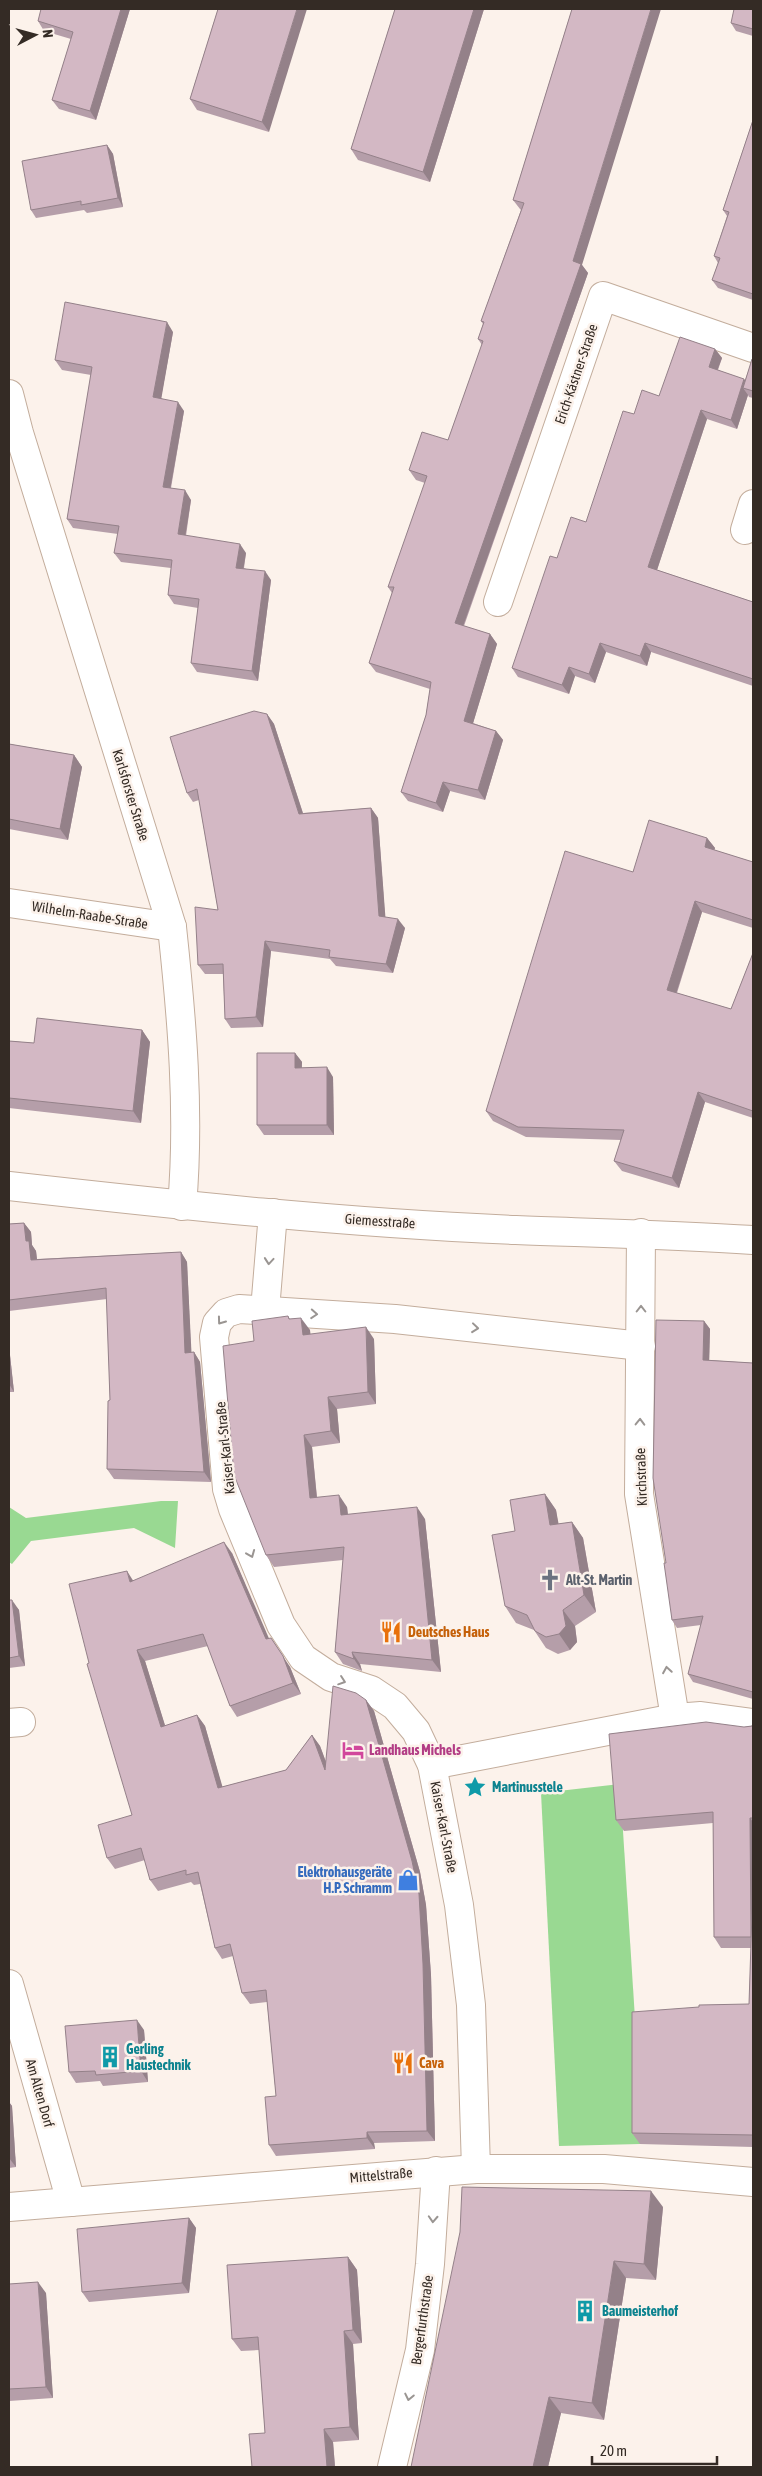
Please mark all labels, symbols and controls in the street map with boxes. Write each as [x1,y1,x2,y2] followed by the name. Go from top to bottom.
[10,10,60,60] north arrow
[40,29,56,39] text: N
[551,322,601,426] street label: Erich-Kästner-Straße
[109,747,153,843] street label: Karlsforster Straße
[31,898,149,932] street label: Wilhelm-Raabe-Straße
[344,1211,416,1231] street label: Giemesstraße
[264,1257,275,1265] one-way arrow
[636,1305,646,1312] one-way arrow
[310,1308,318,1319] one-way arrow
[218,1315,227,1324] one-way arrow
[472,1322,480,1333] one-way arrow
[212,1401,238,1495] street label: Kaiser-Karl-Straße
[635,1418,645,1426] one-way arrow
[632,1448,650,1506] street label: Kirchstraße
[245,1549,256,1558] one-way arrow
[537,1567,563,1593] church icon: Alt-St. Martin
[565,1572,633,1588] place label: Alt-St. Martin
[378,1619,404,1645] restaurant icon: Deutsches Haus
[408,1624,490,1640] place label: Deutsches Haus
[663,1666,673,1675] one-way arrow
[338,1675,346,1685] one-way arrow
[340,1737,366,1763] hotel icon: Landhaus Michels
[369,1742,461,1758] place label: Landhaus Michels
[462,1774,488,1800] place icon: Martinusstele
[492,1779,563,1795] place label: Martinusstele
[427,1780,461,1874] street label: Kaiser-Karl-Straße
[298,1864,392,1896] place label: Elektrohausgeräte H.P. Schramm
[395,1867,421,1893] shop icon: Elektrohausgeräte H.P. Schramm
[126,2041,192,2073] place label: Gerling Haustechnik
[97,2044,123,2070] building icon: Gerling Haustechnik
[390,2050,416,2076] restaurant icon: Cava
[419,2055,444,2071] place label: Cava
[23,2057,57,2129] street label: Am Alten Dorf
[349,2164,413,2186] street label: Mittelstraße
[427,2216,438,2224] one-way arrow
[408,2274,436,2366] street label: Bergerfurthstraße
[572,2298,598,2324] building icon: Baumeisterhof
[602,2303,678,2319] place label: Baumeisterhof
[404,2393,415,2402] one-way arrow
[592,2434,717,2466] scale bar
[600,2442,627,2459] text: 20 m

